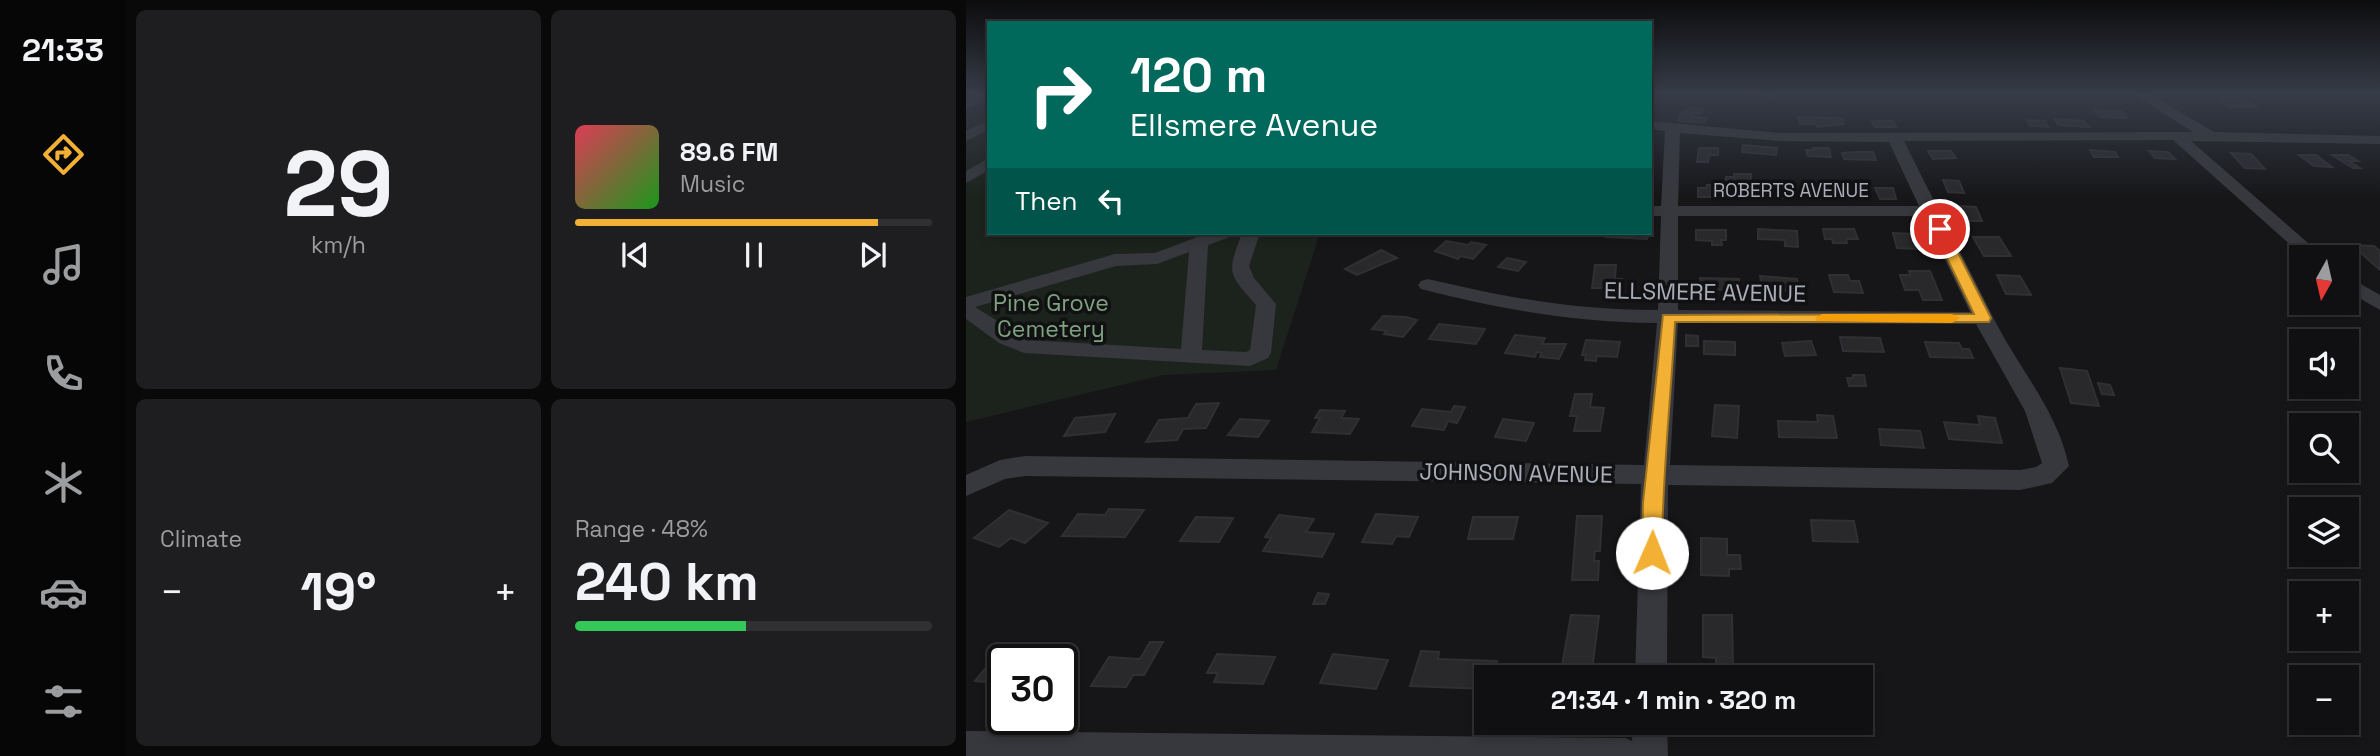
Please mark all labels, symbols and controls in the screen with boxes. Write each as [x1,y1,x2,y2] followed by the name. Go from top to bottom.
[22,30,104,70] text: 21:33
[1130,44,1267,106] text: 120 m
[1015,49,1106,140] icon: right
[1130,105,1378,145] text: Ellsmere Avenue
[284,126,393,243] text: 29
[39,130,88,179] icon: directions
[680,135,778,169] text: 89.6 FM
[680,169,745,199] text: Music
[1713,178,1869,203] street label: ROBERTS AVENUE
[1092,182,1130,220] icon: left
[1015,184,1078,218] text: Then
[1910,199,1970,259] pin
[1921,210,1959,248] icon: arrive
[311,230,366,260] text: km/h
[616,236,654,274] icon: previous
[735,236,773,274] icon: pause
[854,236,892,274] icon: next
[39,240,88,289] icon: music
[2289,245,2359,315] north arrow
[2289,245,2359,735] map controls
[1604,275,1806,309] street label: ELLSMERE AVENUE
[993,288,1109,344] park label: Pine Grove Cemetery
[2289,329,2359,399] button: sound
[39,349,88,398] icon: phone
[2289,413,2359,483] button: search
[1419,456,1613,490] street label: JOHNSON AVENUE
[39,458,88,507] icon: climate
[2289,497,2359,567] button: layers
[575,514,708,544] text: Range · 48%
[1615,516,1689,590] position arrow
[160,524,242,554] text: Climate
[575,549,759,615] text: 240 km
[300,559,377,625] text: 19°
[39,568,88,617] icon: car
[160,568,184,616] text: −
[493,568,517,616] text: +
[2289,581,2359,651] button: +
[987,644,1078,735] speed limit sign: 30
[2289,665,2359,735] button: −
[39,677,88,726] icon: filters
[1551,683,1796,717] text: 21:34 · 1 min · 320 m

